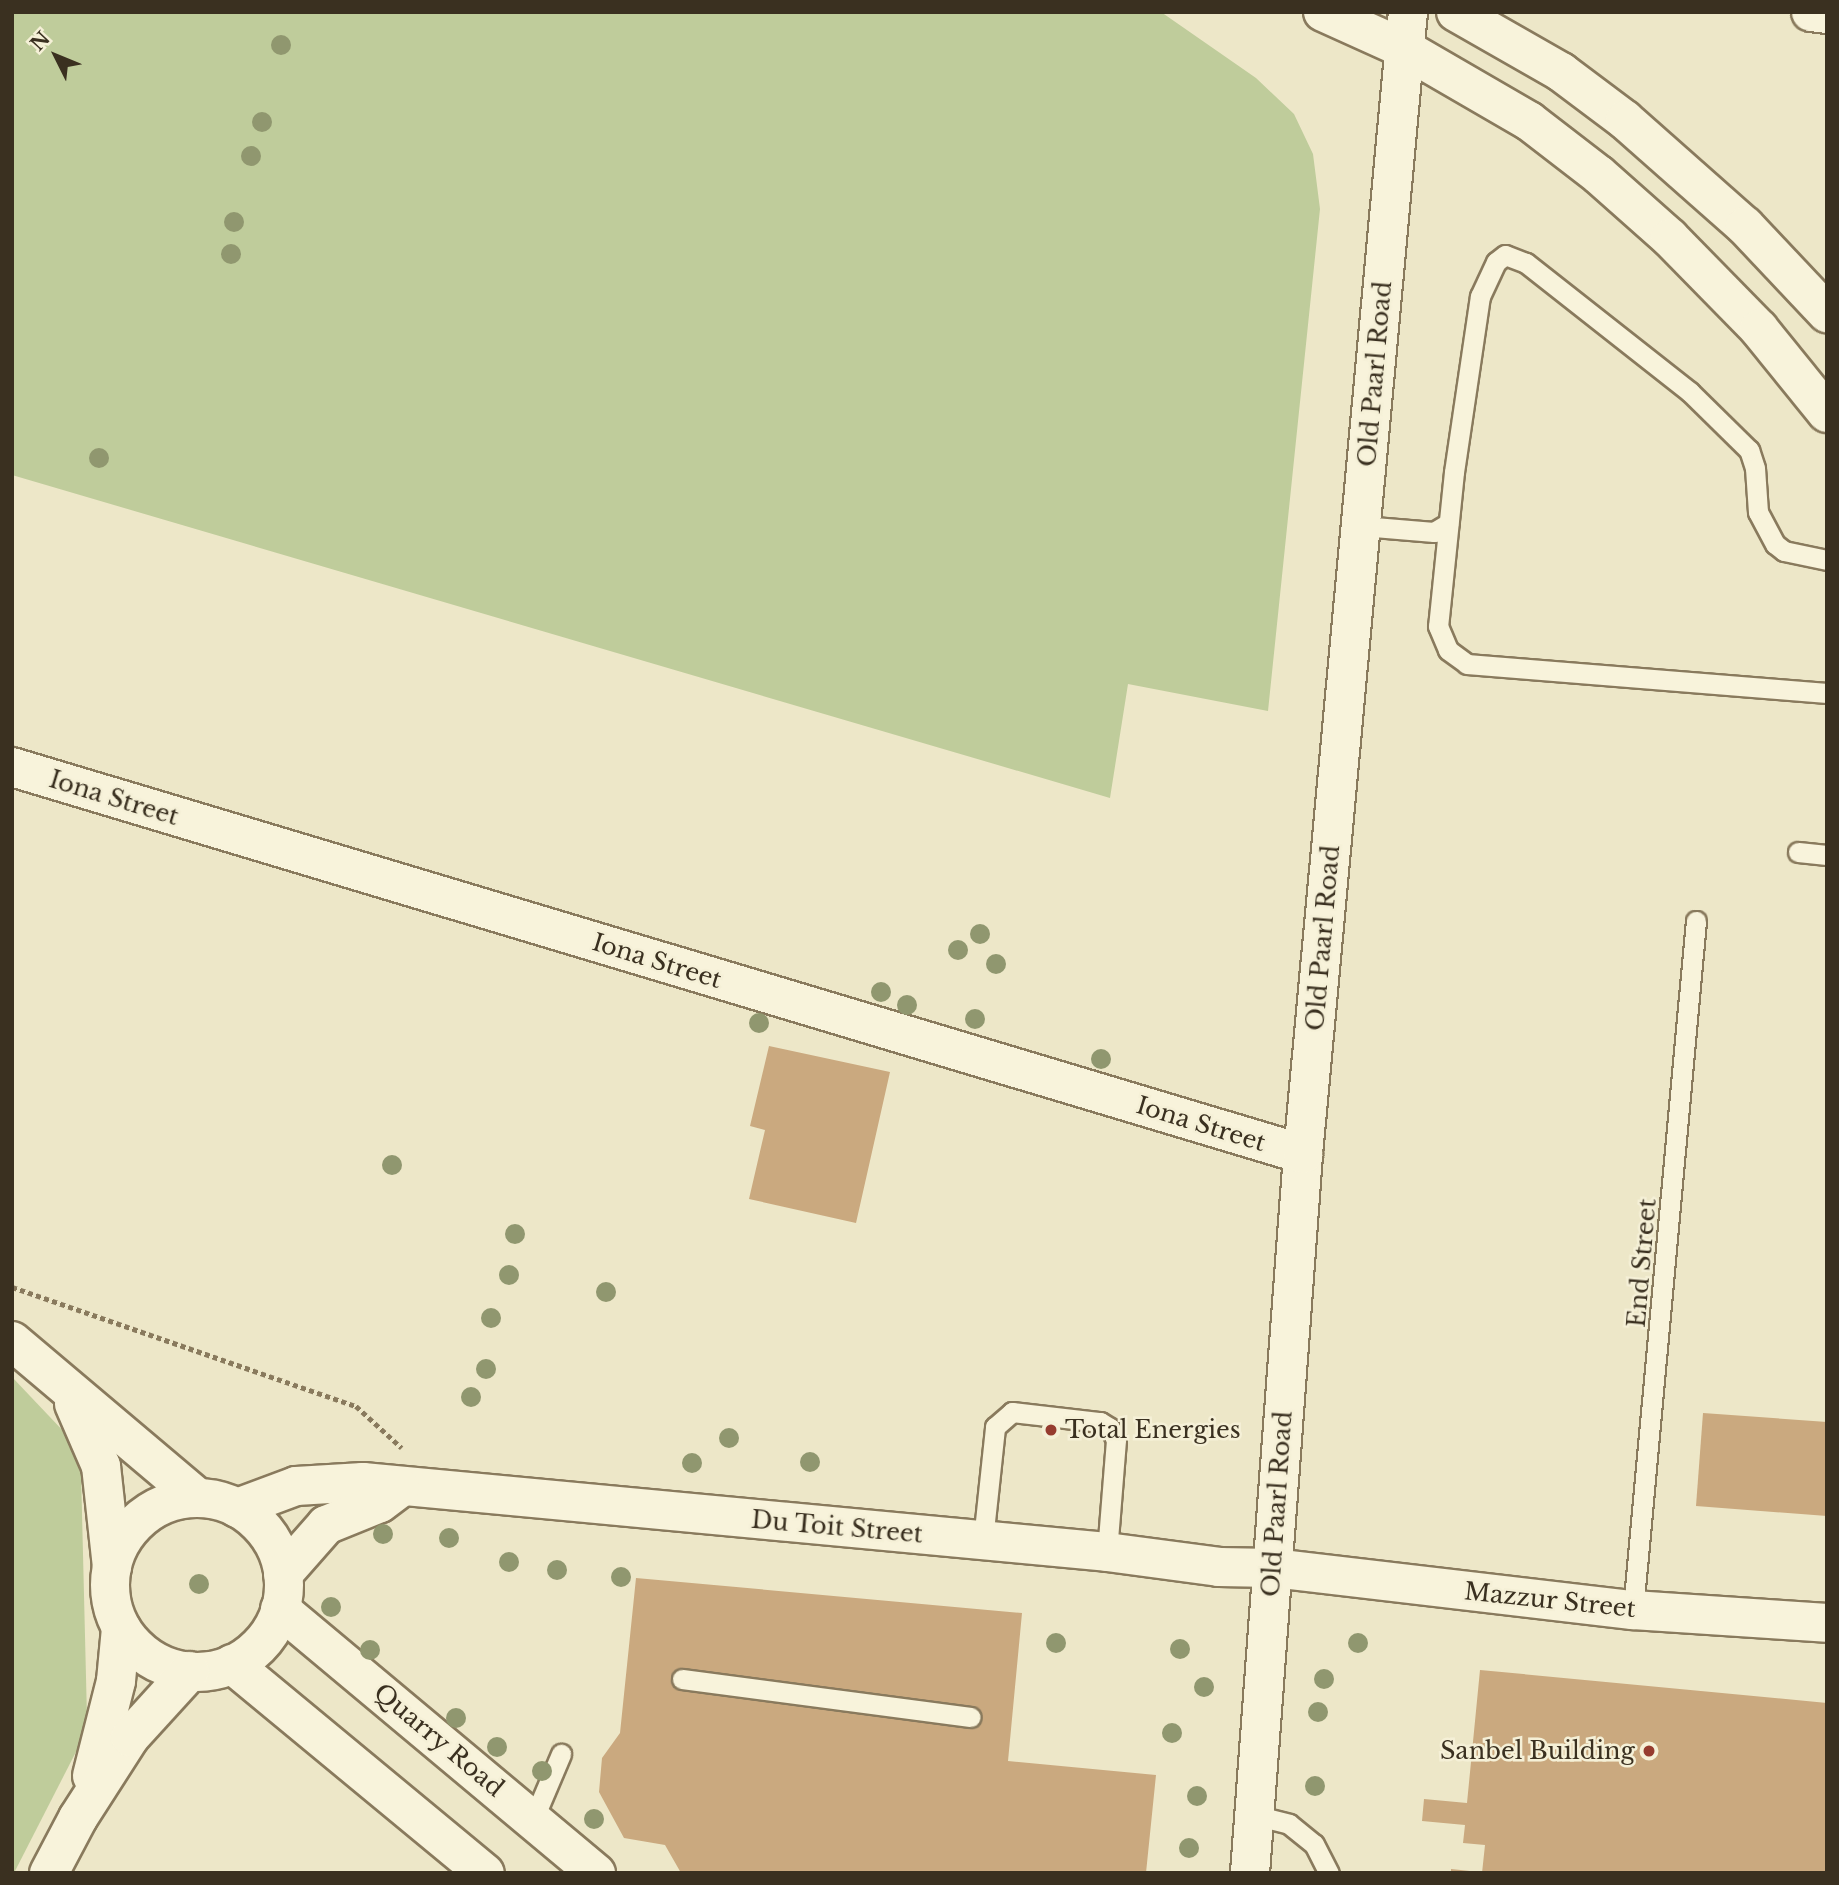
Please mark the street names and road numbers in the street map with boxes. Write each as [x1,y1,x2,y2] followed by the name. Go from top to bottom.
[1353,280,1397,468] street label: Old Paarl Road
[46,765,182,831] street label: Iona Street
[1301,844,1345,1032] street label: Old Paarl Road
[589,928,725,994] street label: Iona Street
[1133,1091,1269,1157] street label: Iona Street
[1622,1197,1662,1329] street label: End Street
[1256,1410,1298,1598] street label: Old Paarl Road
[750,1505,924,1549] street label: Du Toit Street
[1463,1577,1637,1623] street label: Mazzur Street
[368,1677,510,1803] street label: Quarry Road

